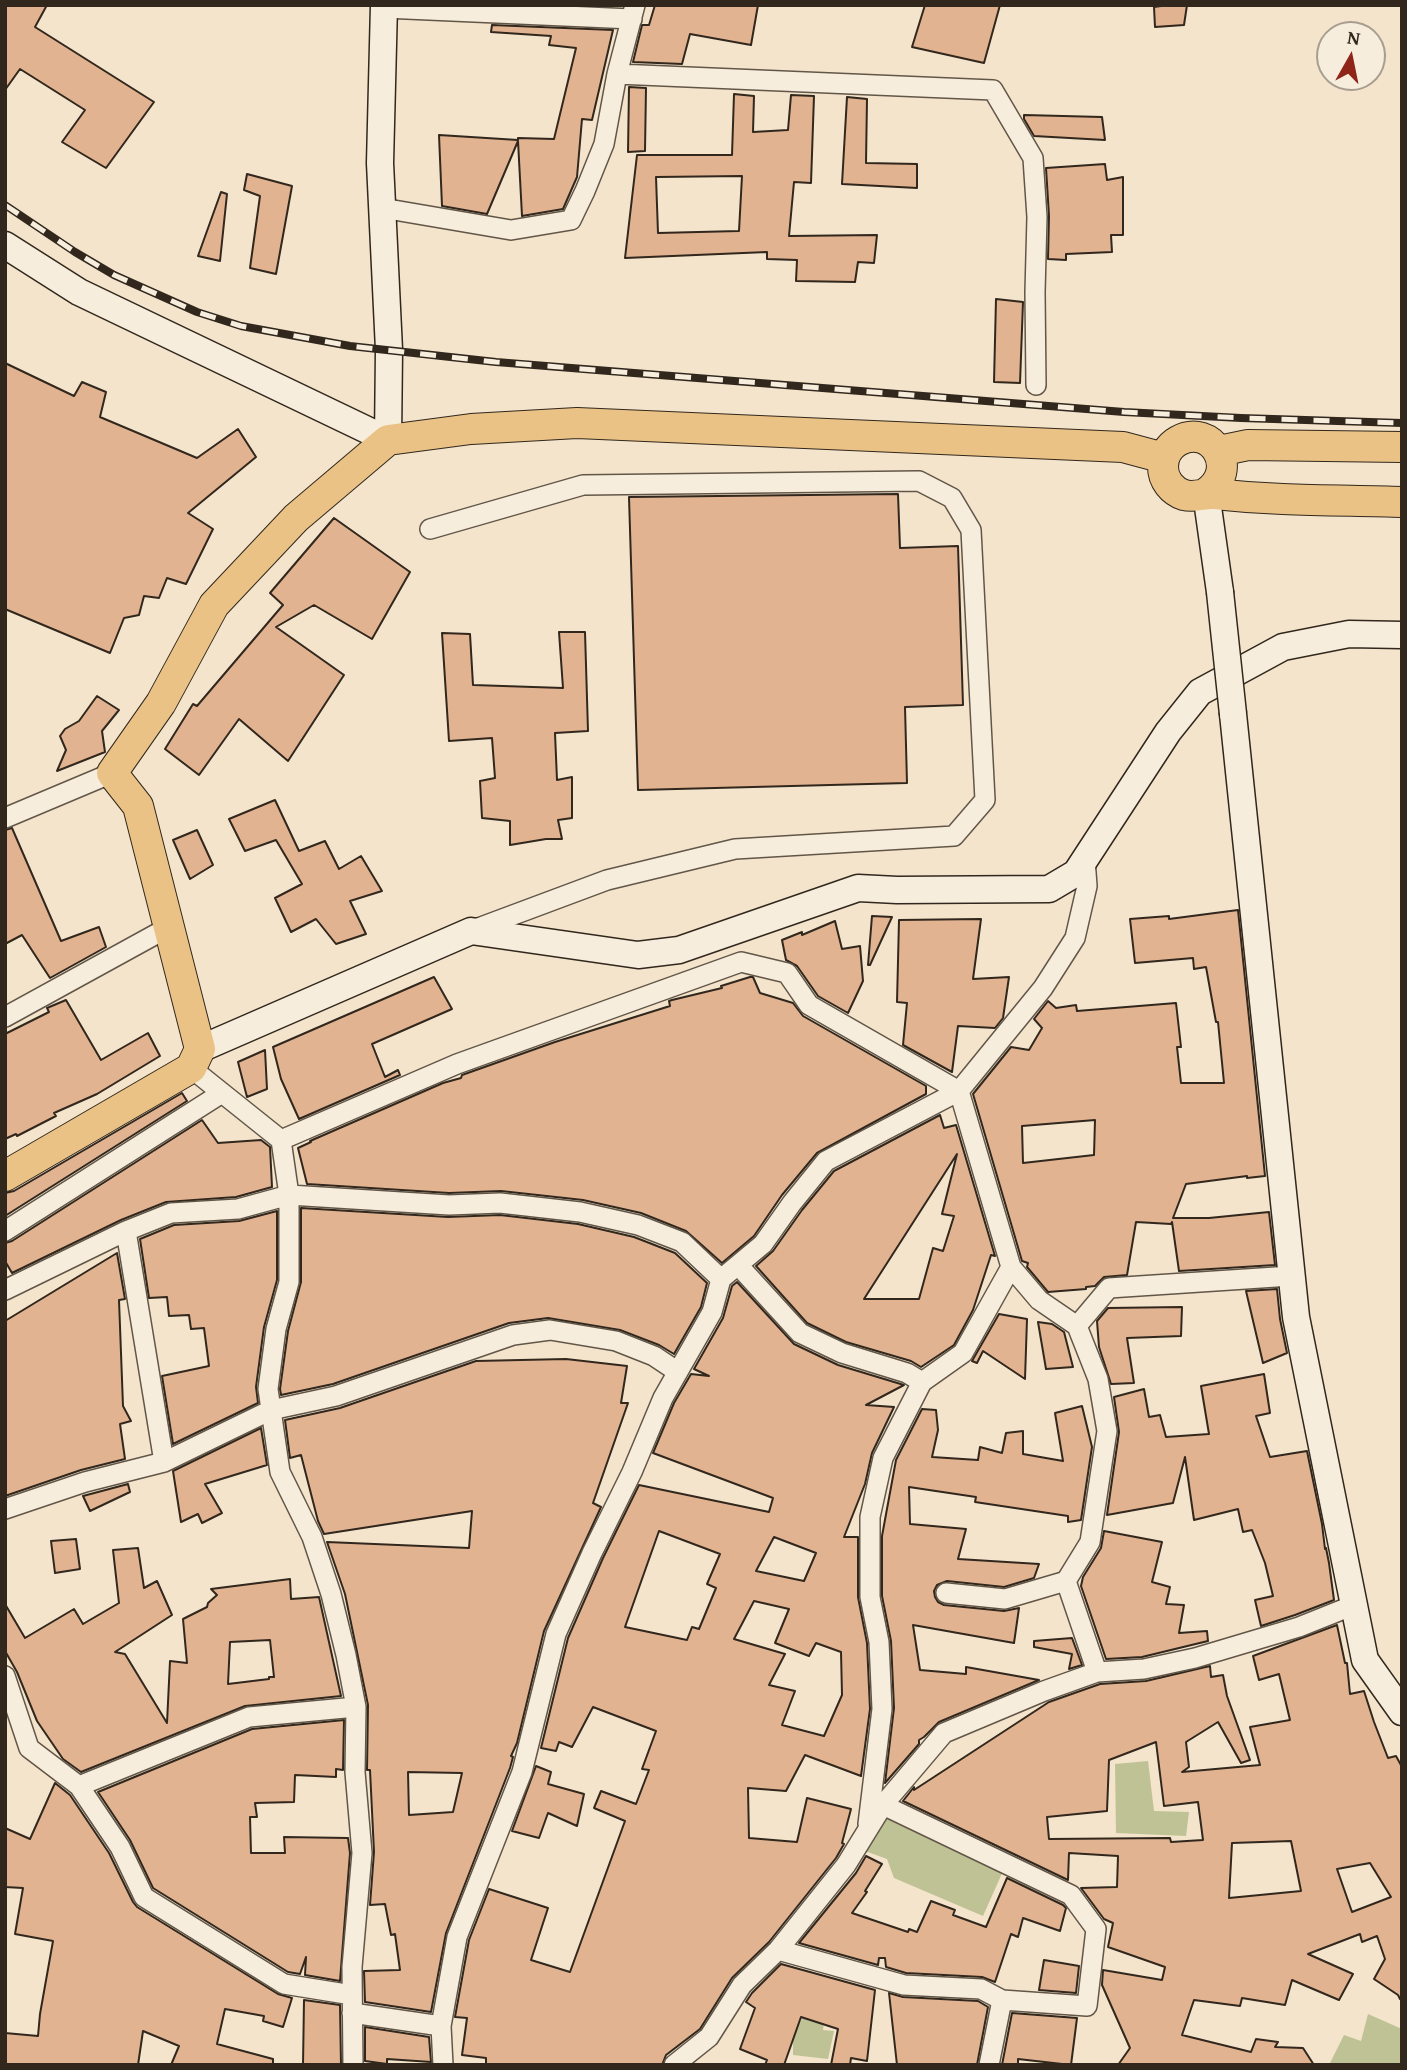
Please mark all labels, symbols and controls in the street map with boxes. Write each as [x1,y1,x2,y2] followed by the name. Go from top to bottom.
[1316,21,1386,91] north arrow
[1346,22,1362,52] text: N

